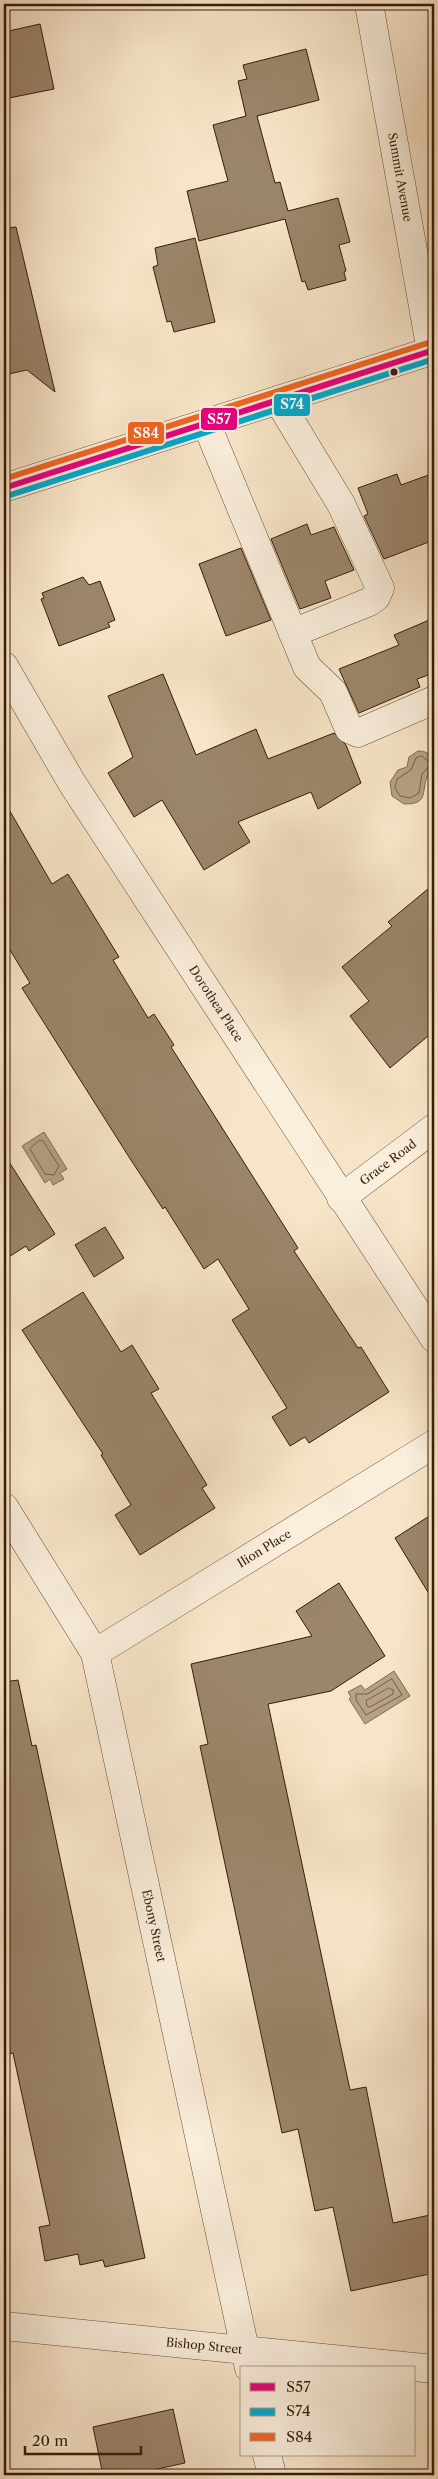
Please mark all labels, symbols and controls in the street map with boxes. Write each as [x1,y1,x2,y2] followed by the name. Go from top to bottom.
[385,131,416,223] street label: Summit Avenue
[389,367,399,377] unlabelled marker
[273,393,311,417] line badge: S74
[280,395,304,413] text: S74
[200,407,238,431] line badge: S57
[207,410,232,428] text: S57
[127,421,165,445] line badge: S84
[133,424,159,442] text: S84
[186,963,247,1045] street label: Dorothea Place
[357,1136,420,1188] street label: Grace Road
[234,1526,294,1570] street label: Ilion Place
[139,1888,169,1964] street label: Ebony Street
[165,2334,244,2357] street label: Bishop Street
[240,2366,416,2456] legend
[286,2377,311,2396] text: S57
[286,2401,311,2420] text: S74
[25,2424,141,2456] scale bar
[286,2427,313,2446] text: S84
[32,2431,68,2450] text: 20 m

